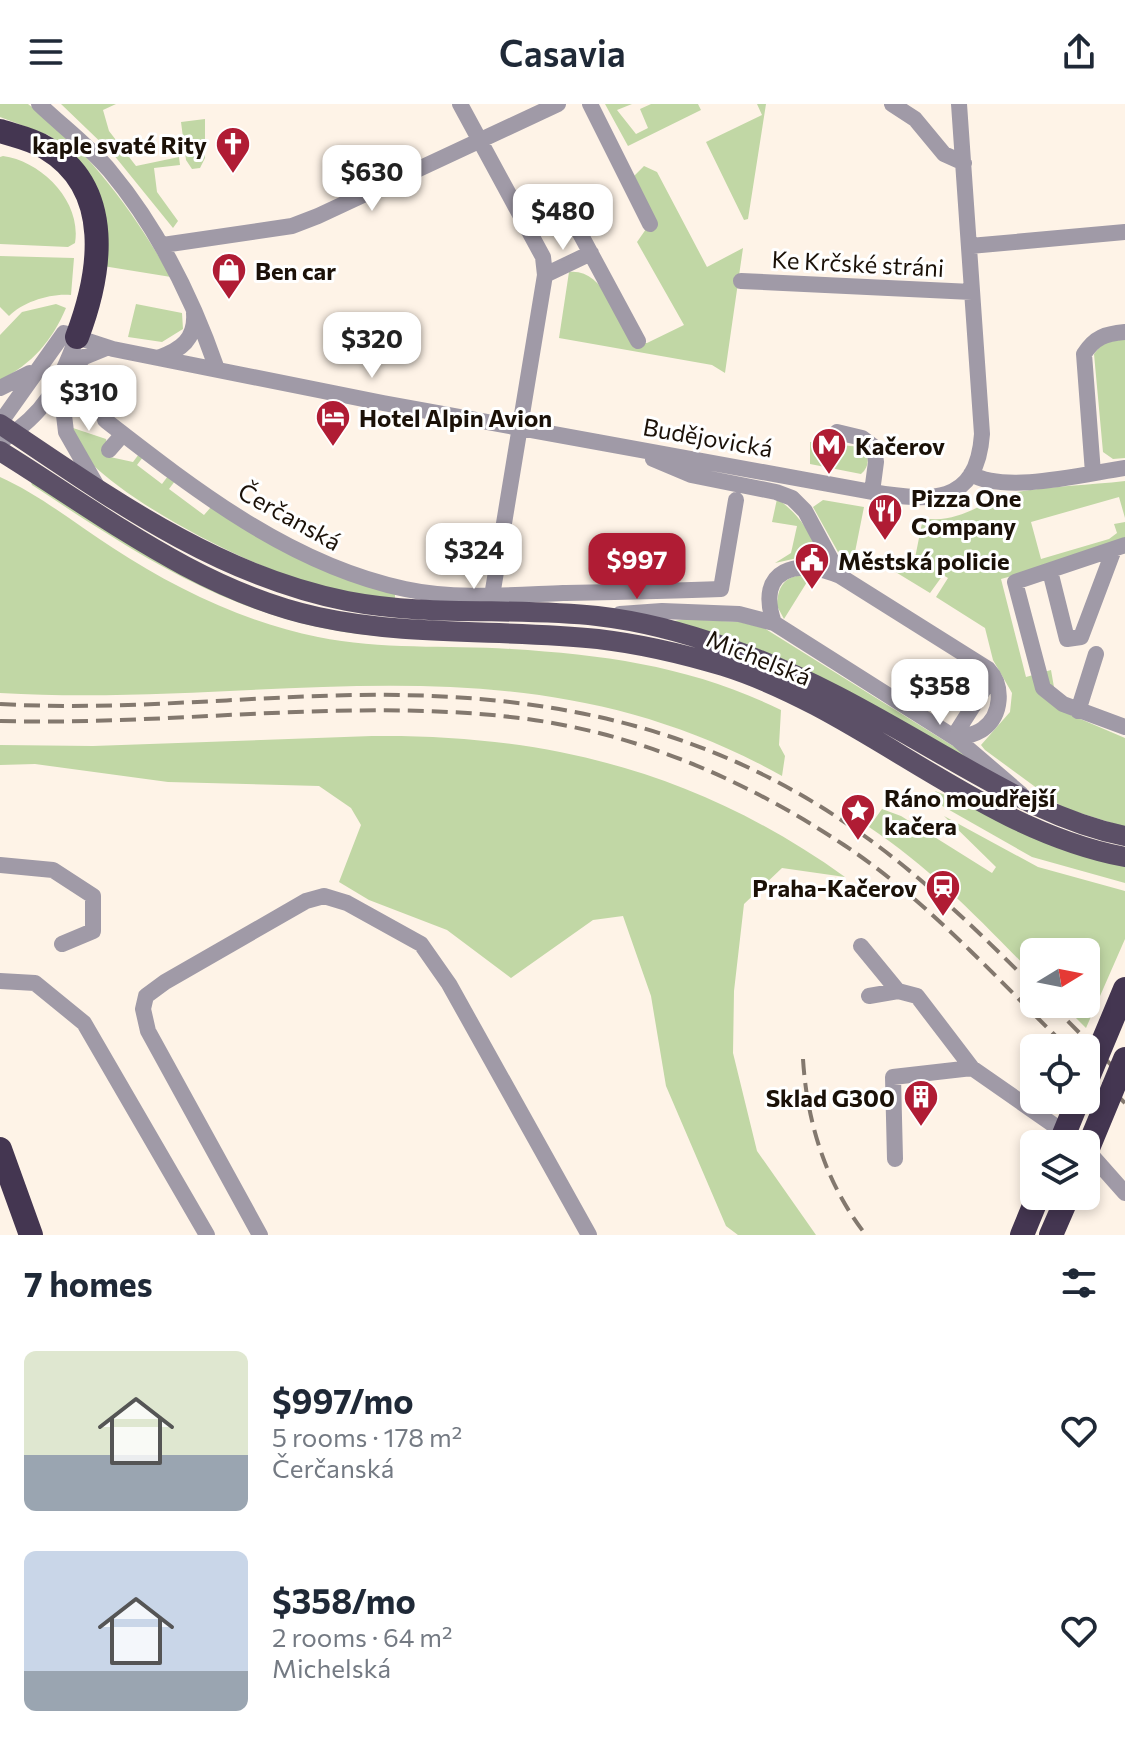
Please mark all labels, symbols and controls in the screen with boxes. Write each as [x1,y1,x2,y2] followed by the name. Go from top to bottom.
[24,30,68,74] icon: menu
[499,30,626,74] text: Casavia
[1057,30,1101,74] icon: share
[214,125,252,175] church icon: kaple svaté Rity
[32,130,207,159] place label: kaple svaté Rity
[325,145,419,213] pin: $630
[340,155,404,186] text: $630
[516,184,610,252] pin: $480
[531,194,595,225] text: $480
[771,244,945,282] street label: Ke Krčské stráni
[210,251,248,301] shop icon: Ben car
[255,256,336,285] place label: Ben car
[325,312,419,380] pin: $320
[341,322,403,353] text: $320
[42,365,136,433] pin: $310
[59,375,119,406] text: $310
[314,398,352,448] hotel icon: Hotel Alpin Avion
[359,403,552,432] place label: Hotel Alpin Avion
[641,411,775,463] street label: Budějovická
[810,426,848,476] metro station icon: Kačerov
[855,431,945,460] place label: Kačerov
[234,476,346,556] street label: Čerčanská
[911,483,1021,540] place label: Pizza One Company
[866,492,904,542] restaurant icon: Pizza One Company
[427,523,521,591] pin: $324
[444,533,504,564] text: $324
[590,533,684,601] pin: $997
[793,541,831,591] public building icon: Městská policie
[606,543,668,574] text: $997
[838,546,1010,575] place label: Městská policie
[703,623,815,691] street label: Michelská
[893,659,987,727] pin: $358
[909,669,971,700] text: $358
[884,783,1057,840] place label: Ráno moudřejší kačera
[839,792,877,842] place icon: Ráno moudřejší kačera
[924,868,962,918] station icon: Praha-Kačerov
[752,873,917,902] place label: Praha-Kačerov
[1020,938,1100,1018] north arrow
[1020,938,1100,1210] map controls
[1020,1034,1100,1114] button: locate
[902,1078,940,1128] building icon: Sklad G300
[766,1083,895,1112] place label: Sklad G300
[1020,1130,1100,1210] button: layers
[1057,1261,1101,1305] icon: filters
[24,1262,153,1304] text: 7 homes
[272,1379,414,1421] text: $997/mo
[88,1383,184,1479] icon: home
[1057,1409,1101,1453] icon: heart
[272,1421,462,1452] text: 5 rooms · 178 m²
[272,1452,394,1483] text: Čerčanská
[272,1579,416,1621] text: $358/mo
[88,1583,184,1679] icon: home
[1057,1609,1101,1653] icon: heart
[272,1621,453,1652] text: 2 rooms · 64 m²
[272,1652,391,1683] text: Michelská

